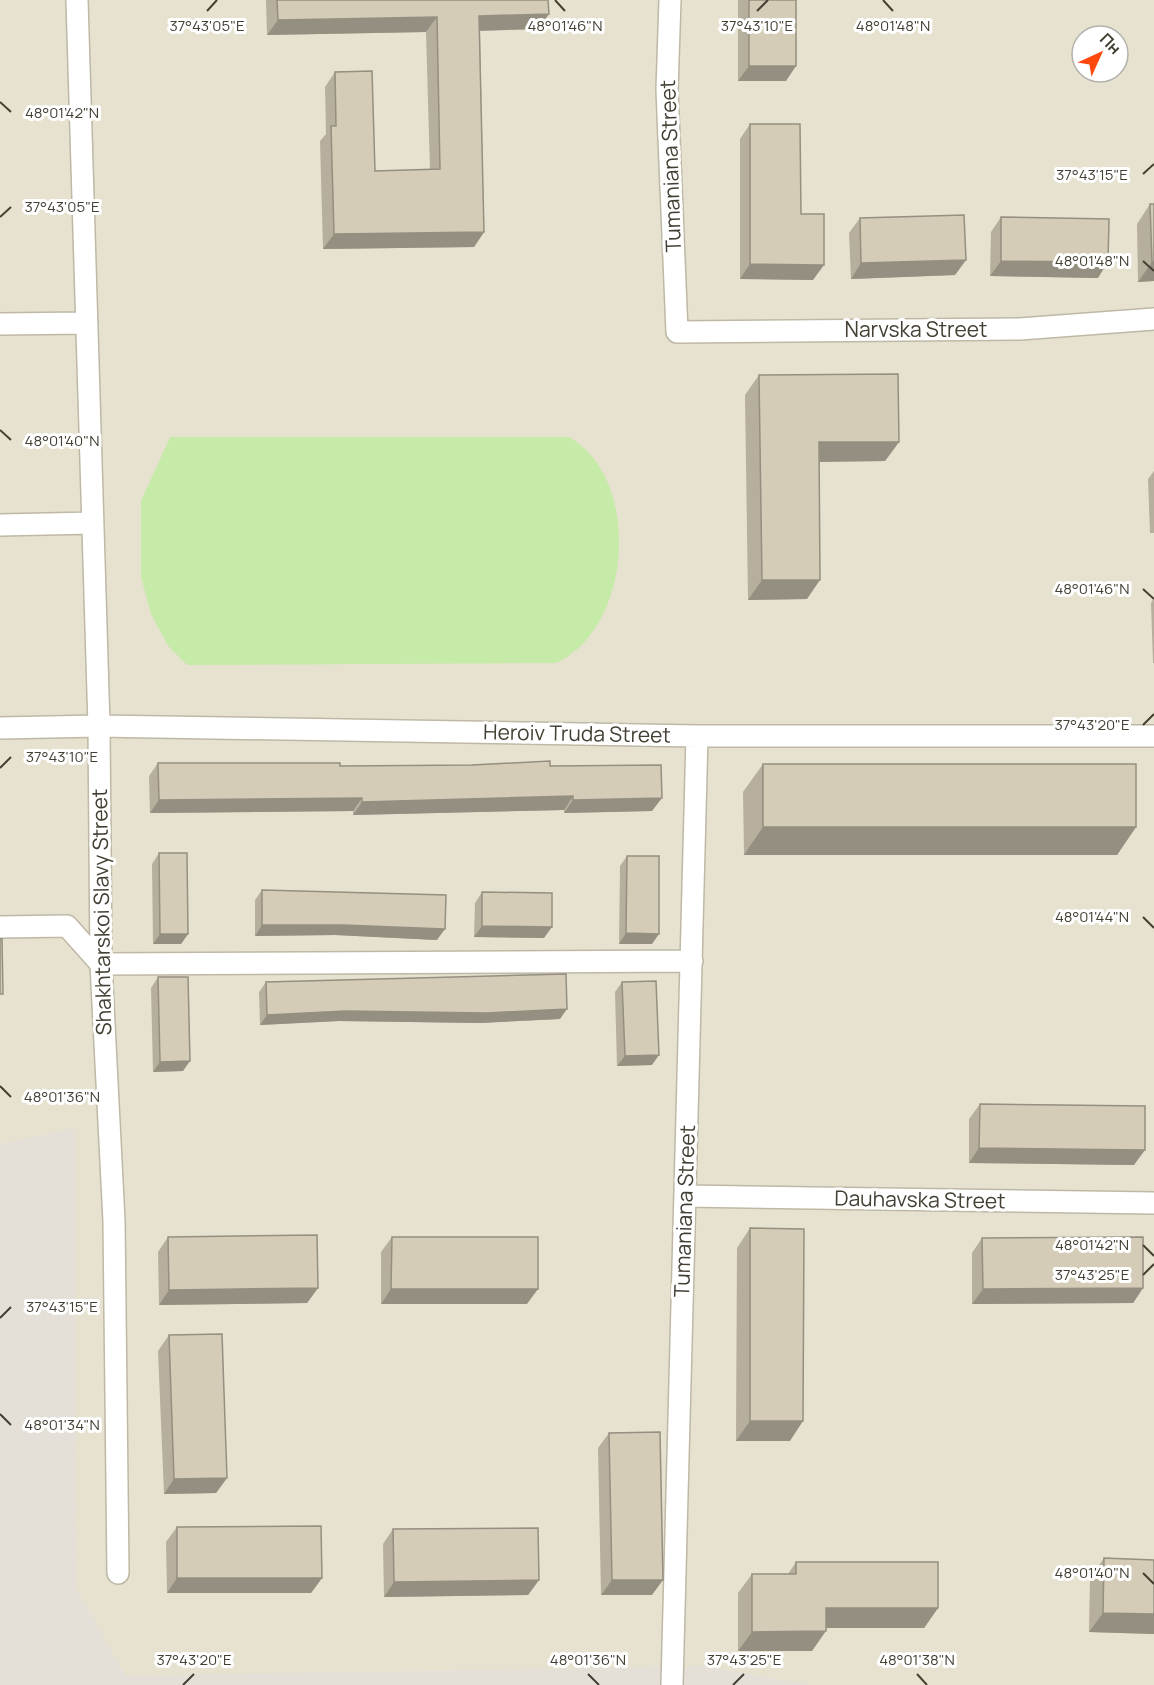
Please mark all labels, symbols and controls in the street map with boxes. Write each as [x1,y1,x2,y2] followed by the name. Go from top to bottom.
[169,15,245,36] text: 37°43'05"E
[528,15,603,36] text: 48°01'46"N
[721,15,793,36] text: 37°43'10"E
[856,15,930,36] text: 48°01'48"N
[1070,24,1130,84] north arrow
[1095,28,1126,59] text: Пн
[653,79,687,253] street label: Tumaniana Street
[25,102,99,123] text: 48°01'42"N
[1056,164,1128,185] text: 37°43'15"E
[24,196,100,217] text: 37°43'05"E
[1055,250,1129,271] text: 48°01'48"N
[845,315,987,343] street label: Narvska Street
[25,430,99,451] text: 48°01'40"N
[1055,578,1130,599] text: 48°01'46"N
[1054,714,1130,735] text: 37°43'20"E
[483,717,671,749] street label: Heroiv Truda Street
[26,746,98,767] text: 37°43'10"E
[85,789,117,1036] street label: Shakhtarskoi Slavy Street
[1055,906,1129,927] text: 48°01'44"N
[24,1086,100,1107] text: 48°01'36"N
[667,1124,701,1298] street label: Tumaniana Street
[834,1184,1006,1214] street label: Dauhavska Street
[1055,1234,1129,1255] text: 48°01'42"N
[1055,1264,1129,1285] text: 37°43'25"E
[26,1296,98,1317] text: 37°43'15"E
[24,1414,100,1435] text: 48°01'34"N
[1055,1562,1129,1583] text: 48°01'40"N
[156,1649,232,1670] text: 37°43'20"E
[550,1649,626,1670] text: 48°01'36"N
[707,1649,781,1670] text: 37°43'25"E
[879,1649,955,1670] text: 48°01'38"N

